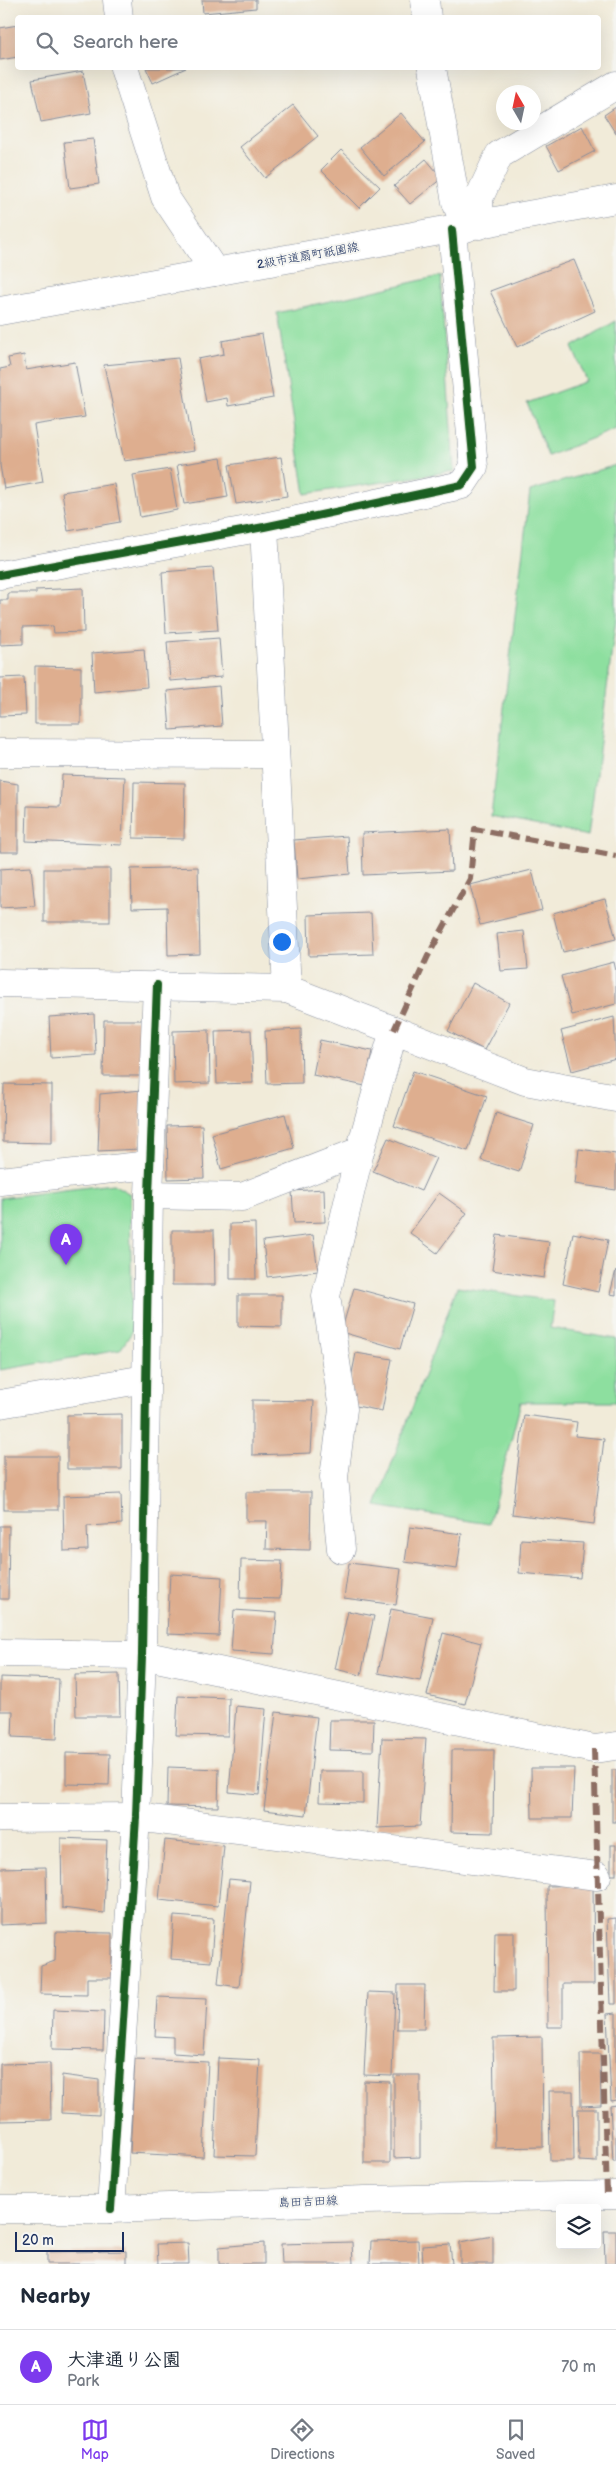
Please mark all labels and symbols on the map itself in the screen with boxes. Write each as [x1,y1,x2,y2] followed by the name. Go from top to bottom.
[496,85,541,130] north arrow
[256,240,360,272] street label: 2級市道扇町祇園線
[269,929,295,955] your location
[50,1224,82,1265] pin: A
[278,2193,338,2211] street label: 島田吉田線
[15,2229,124,2252] scale bar

